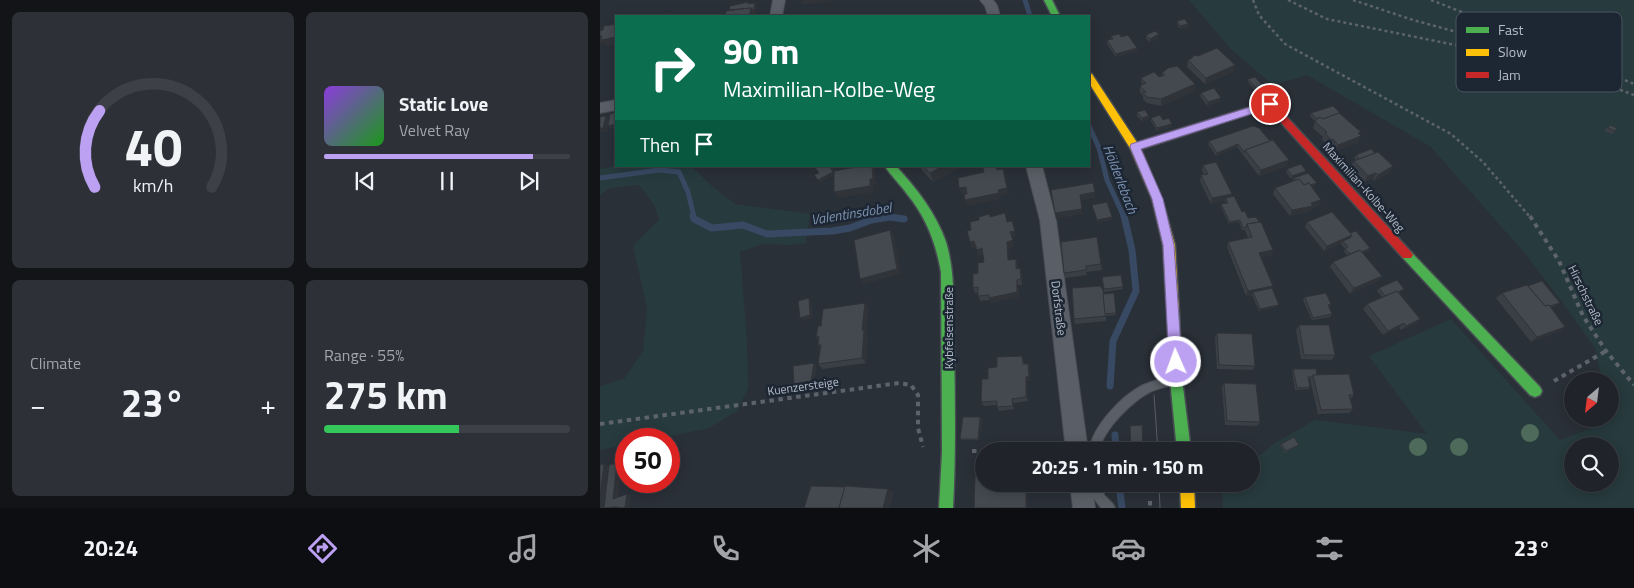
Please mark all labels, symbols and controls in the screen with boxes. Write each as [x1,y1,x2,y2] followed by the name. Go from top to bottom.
[1456,12,1622,92] legend
[1498,19,1523,40] text: Fast
[723,24,799,78] text: 90 m
[640,35,705,100] icon: right
[1498,41,1527,62] text: Slow
[1498,64,1521,85] text: Jam
[723,72,935,106] text: Maximilian-Kolbe-Weg
[1249,83,1291,125] pin
[399,89,488,118] text: Static Love
[1256,90,1284,118] icon: arrive
[124,107,182,186] text: 40
[399,118,470,142] text: Velvet Ray
[640,130,680,159] text: Then
[690,130,718,158] icon: arrive
[1318,138,1410,236] street label: Maximilian-Kolbe-Weg
[1098,141,1144,218] water label: Hölderlebach
[351,167,379,195] icon: previous
[433,167,461,195] icon: pause
[515,167,543,195] icon: next
[133,172,173,199] text: km/h
[809,196,895,230] water label: Valentinsdobel
[1563,262,1609,328] street label: Hirschstraße
[1046,279,1072,337] street label: Dorfstraße
[939,287,958,369] street label: Kybfelsenstraße
[1149,335,1201,387] position arrow
[324,343,404,367] text: Range · 55%
[30,351,81,375] text: Climate
[324,366,448,424] text: 275 km
[766,372,840,400] street label: Kuenzersteige
[1564,372,1619,428] north arrow
[1564,372,1619,492] map controls
[121,374,185,432] text: 23°
[30,383,46,426] text: −
[260,383,276,426] text: +
[615,428,680,493] speed limit sign: 50
[1564,437,1619,492] button: search
[1031,452,1204,481] text: 20:25 · 1 min · 150 m
[83,531,138,565] text: 20:24
[305,531,340,566] icon: directions
[506,531,541,566] icon: music
[708,531,743,566] icon: phone
[909,531,944,566] icon: climate
[1111,531,1146,566] icon: car
[1312,531,1347,566] icon: filters
[1514,531,1551,565] text: 23°

